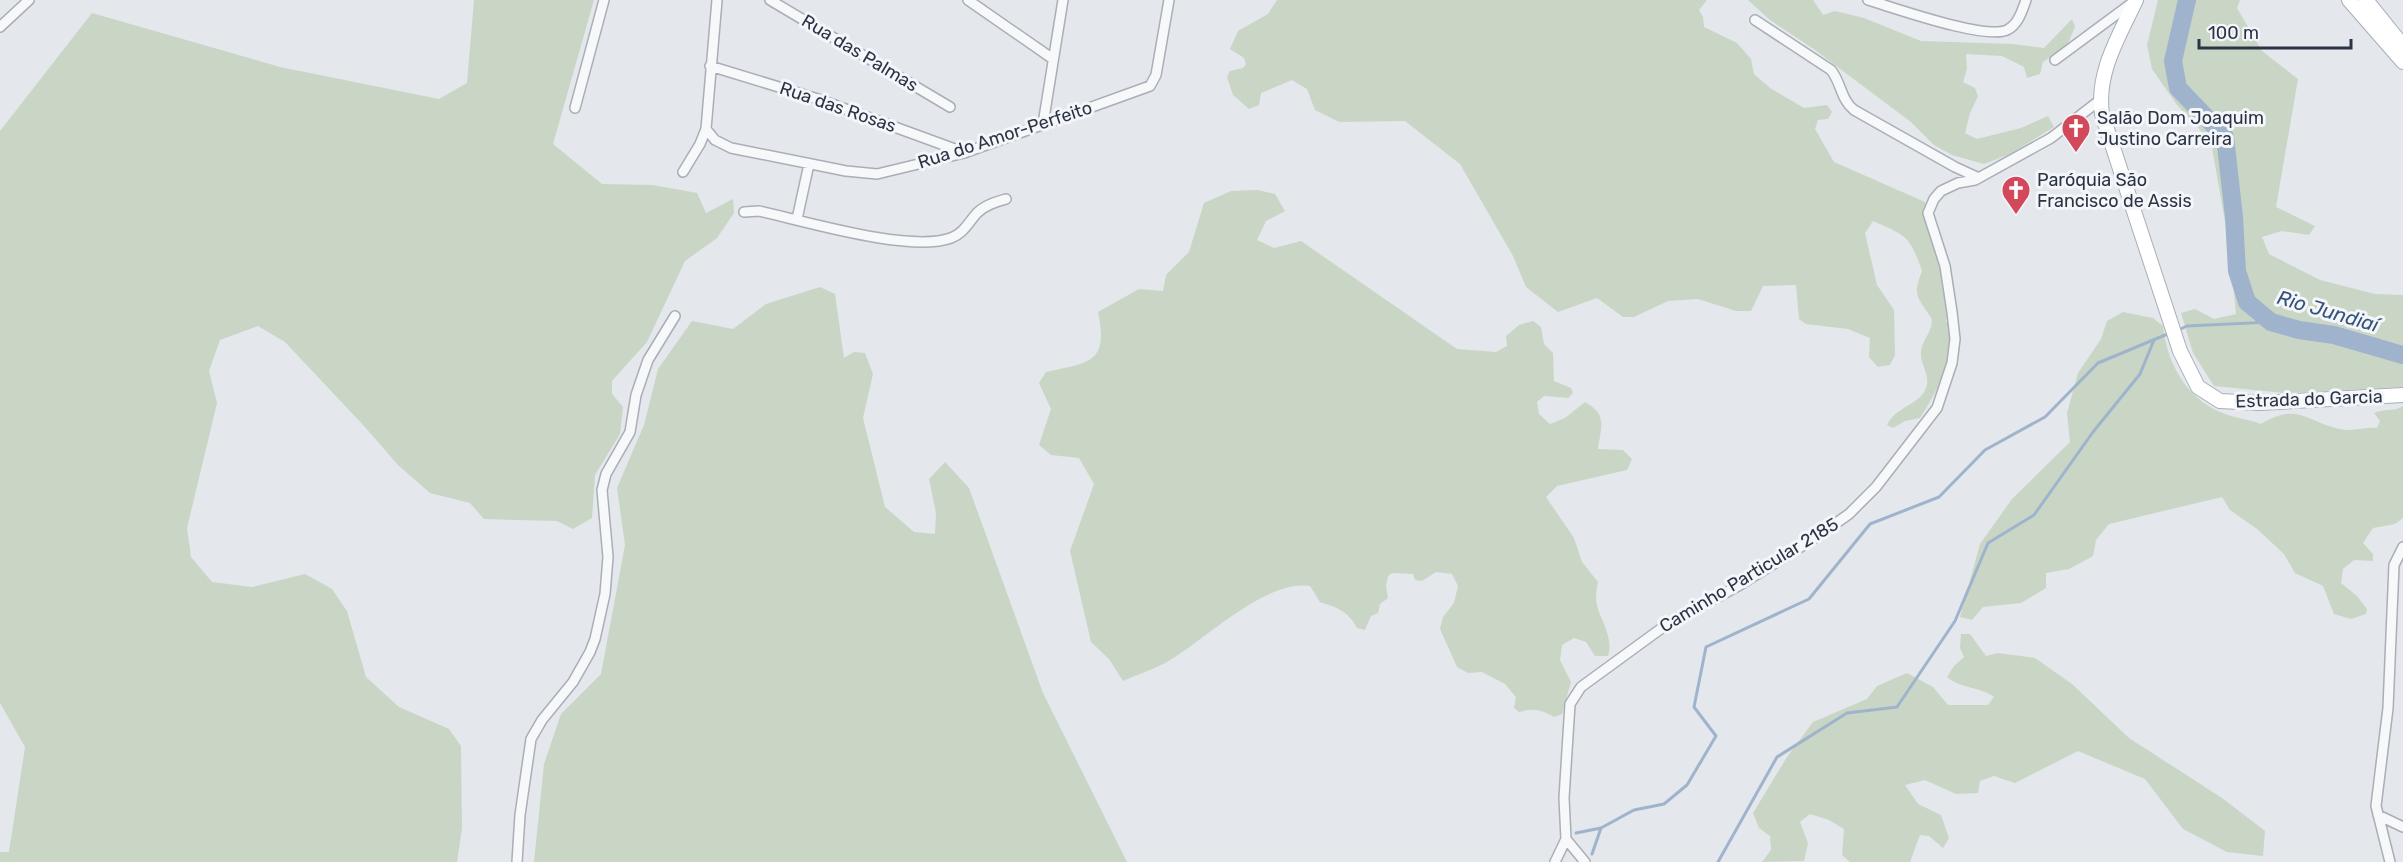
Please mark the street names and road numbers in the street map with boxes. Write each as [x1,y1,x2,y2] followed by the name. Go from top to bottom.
[798,10,922,96] street label: Rua das Palmas
[777,77,899,137] street label: Rua das Rosas
[915,96,1095,174] street label: Rua do Amor-Perfeito
[2235,385,2383,413] street label: Estrada do Garcia
[1656,513,1842,637] street label: Caminho Particular 2185

